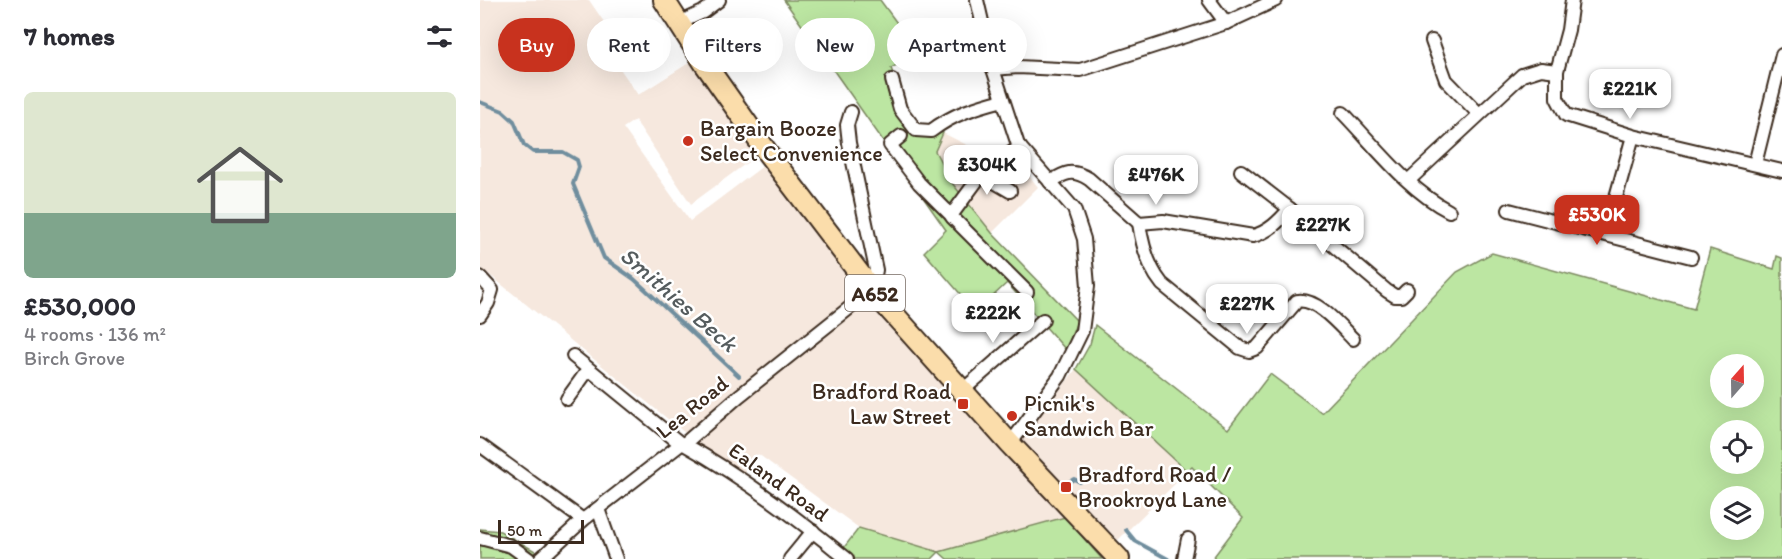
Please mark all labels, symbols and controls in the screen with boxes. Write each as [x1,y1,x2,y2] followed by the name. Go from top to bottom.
[498,18,575,72] chip: Buy
[587,18,671,72] chip: Rent
[683,18,783,72] chip: Filters
[795,18,875,72] chip: New
[887,18,1027,72] chip: Apartment
[24,20,115,52] text: 7 homes
[423,20,456,53] icon: filters
[1588,69,1672,120] pin: £221K
[1603,76,1657,100] text: £221K
[700,115,883,167] place label: Bargain Booze Select Convenience
[186,131,294,239] icon: home
[681,134,695,148] marker: Bargain Booze Select Convenience
[945,145,1029,196] pin: £304K
[958,152,1016,176] text: £304K
[1114,155,1198,206] pin: £476K
[1128,162,1184,186] text: £476K
[1555,195,1639,246] pin: £530K
[1568,202,1626,226] text: £530K
[1281,205,1365,256] pin: £227K
[1296,212,1350,236] text: £227K
[615,240,745,359] water label: Smithies Beck
[845,275,905,311] road number: A652
[1205,284,1289,335] pin: £227K
[24,290,136,322] text: £530,000
[1220,291,1274,315] text: £227K
[951,293,1035,344] pin: £222K
[965,300,1021,324] text: £222K
[24,322,166,346] text: 4 rooms · 136 m²
[24,346,125,370] text: Birch Grove
[1710,354,1764,408] north arrow
[1710,354,1764,540] map controls
[650,370,734,444] street label: Lea Road
[812,378,951,430] place label: Bradford Road Law Street
[1024,390,1154,442] place label: Picnik's Sandwich Bar
[956,397,970,411] marker: Bradford Road Law Street
[1005,409,1019,423] marker: Picnik's Sandwich Bar
[1710,420,1764,474] button: locate
[724,437,834,527] street label: Ealand Road
[1078,461,1232,513] place label: Bradford Road / Brookroyd Lane
[1059,480,1073,494] marker: Bradford Road / Brookroyd Lane
[1710,486,1764,540] button: layers
[498,517,584,544] scale bar
[507,521,542,540] text: 50 m

